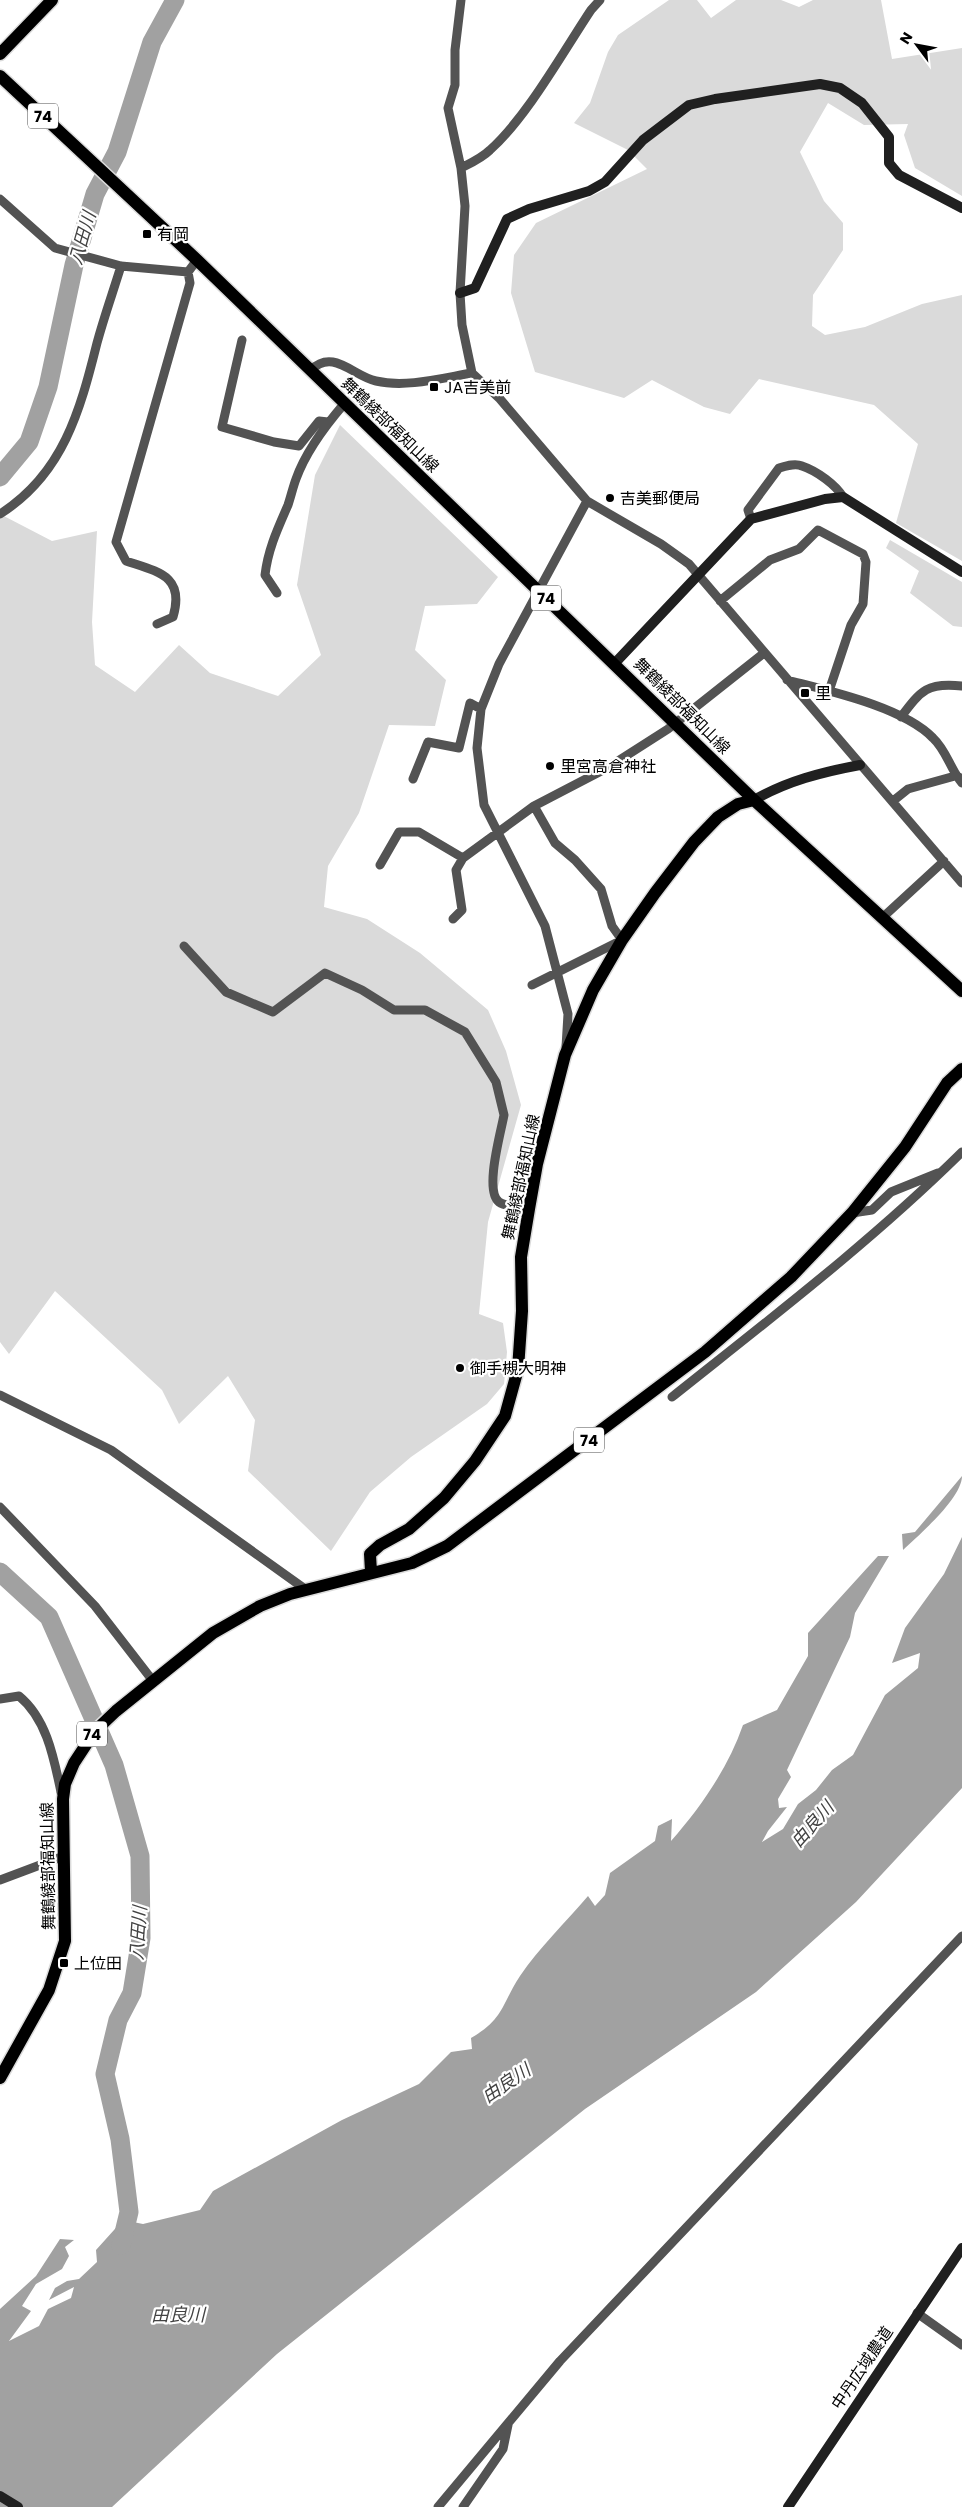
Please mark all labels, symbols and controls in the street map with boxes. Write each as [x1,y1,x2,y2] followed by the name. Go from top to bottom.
[892,20,942,70] north arrow
[895,28,917,48] text: N
[28,104,58,128] road number: 74
[63,207,102,267] water label: 八田川
[157,223,189,246] place label: 有岡
[141,228,153,240] marker: 有岡
[336,372,444,478] street label: 舞鶴綾部福知山線
[444,376,511,399] place label: JA吉美前
[428,381,440,393] marker: JA吉美前
[620,487,700,510] place label: 吉美郵便局
[604,492,616,504] marker: 吉美郵便局
[531,586,561,610] road number: 74
[629,653,735,759] street label: 舞鶴綾部福知山線
[815,682,831,705] place label: 里
[799,687,811,699] marker: 里
[560,755,656,778] place label: 里宮高倉神社
[544,760,556,772] marker: 里宮高倉神社
[496,1112,546,1242] street label: 舞鶴綾部福知山線
[470,1357,566,1380] place label: 御手槻大明神
[454,1362,466,1374] marker: 御手槻大明神
[574,1428,604,1452] road number: 74
[77,1722,107,1746] road number: 74
[785,1794,841,1852] water label: 由良川
[35,1802,61,1930] street label: 舞鶴綾部福知山線
[124,1903,152,1961] water label: 八田川
[74,1952,122,1975] place label: 上位田
[58,1957,70,1969] marker: 上位田
[477,2056,537,2108] water label: 由良川
[151,2302,207,2327] water label: 由良川
[826,2322,898,2414] street label: 中丹広域農道

